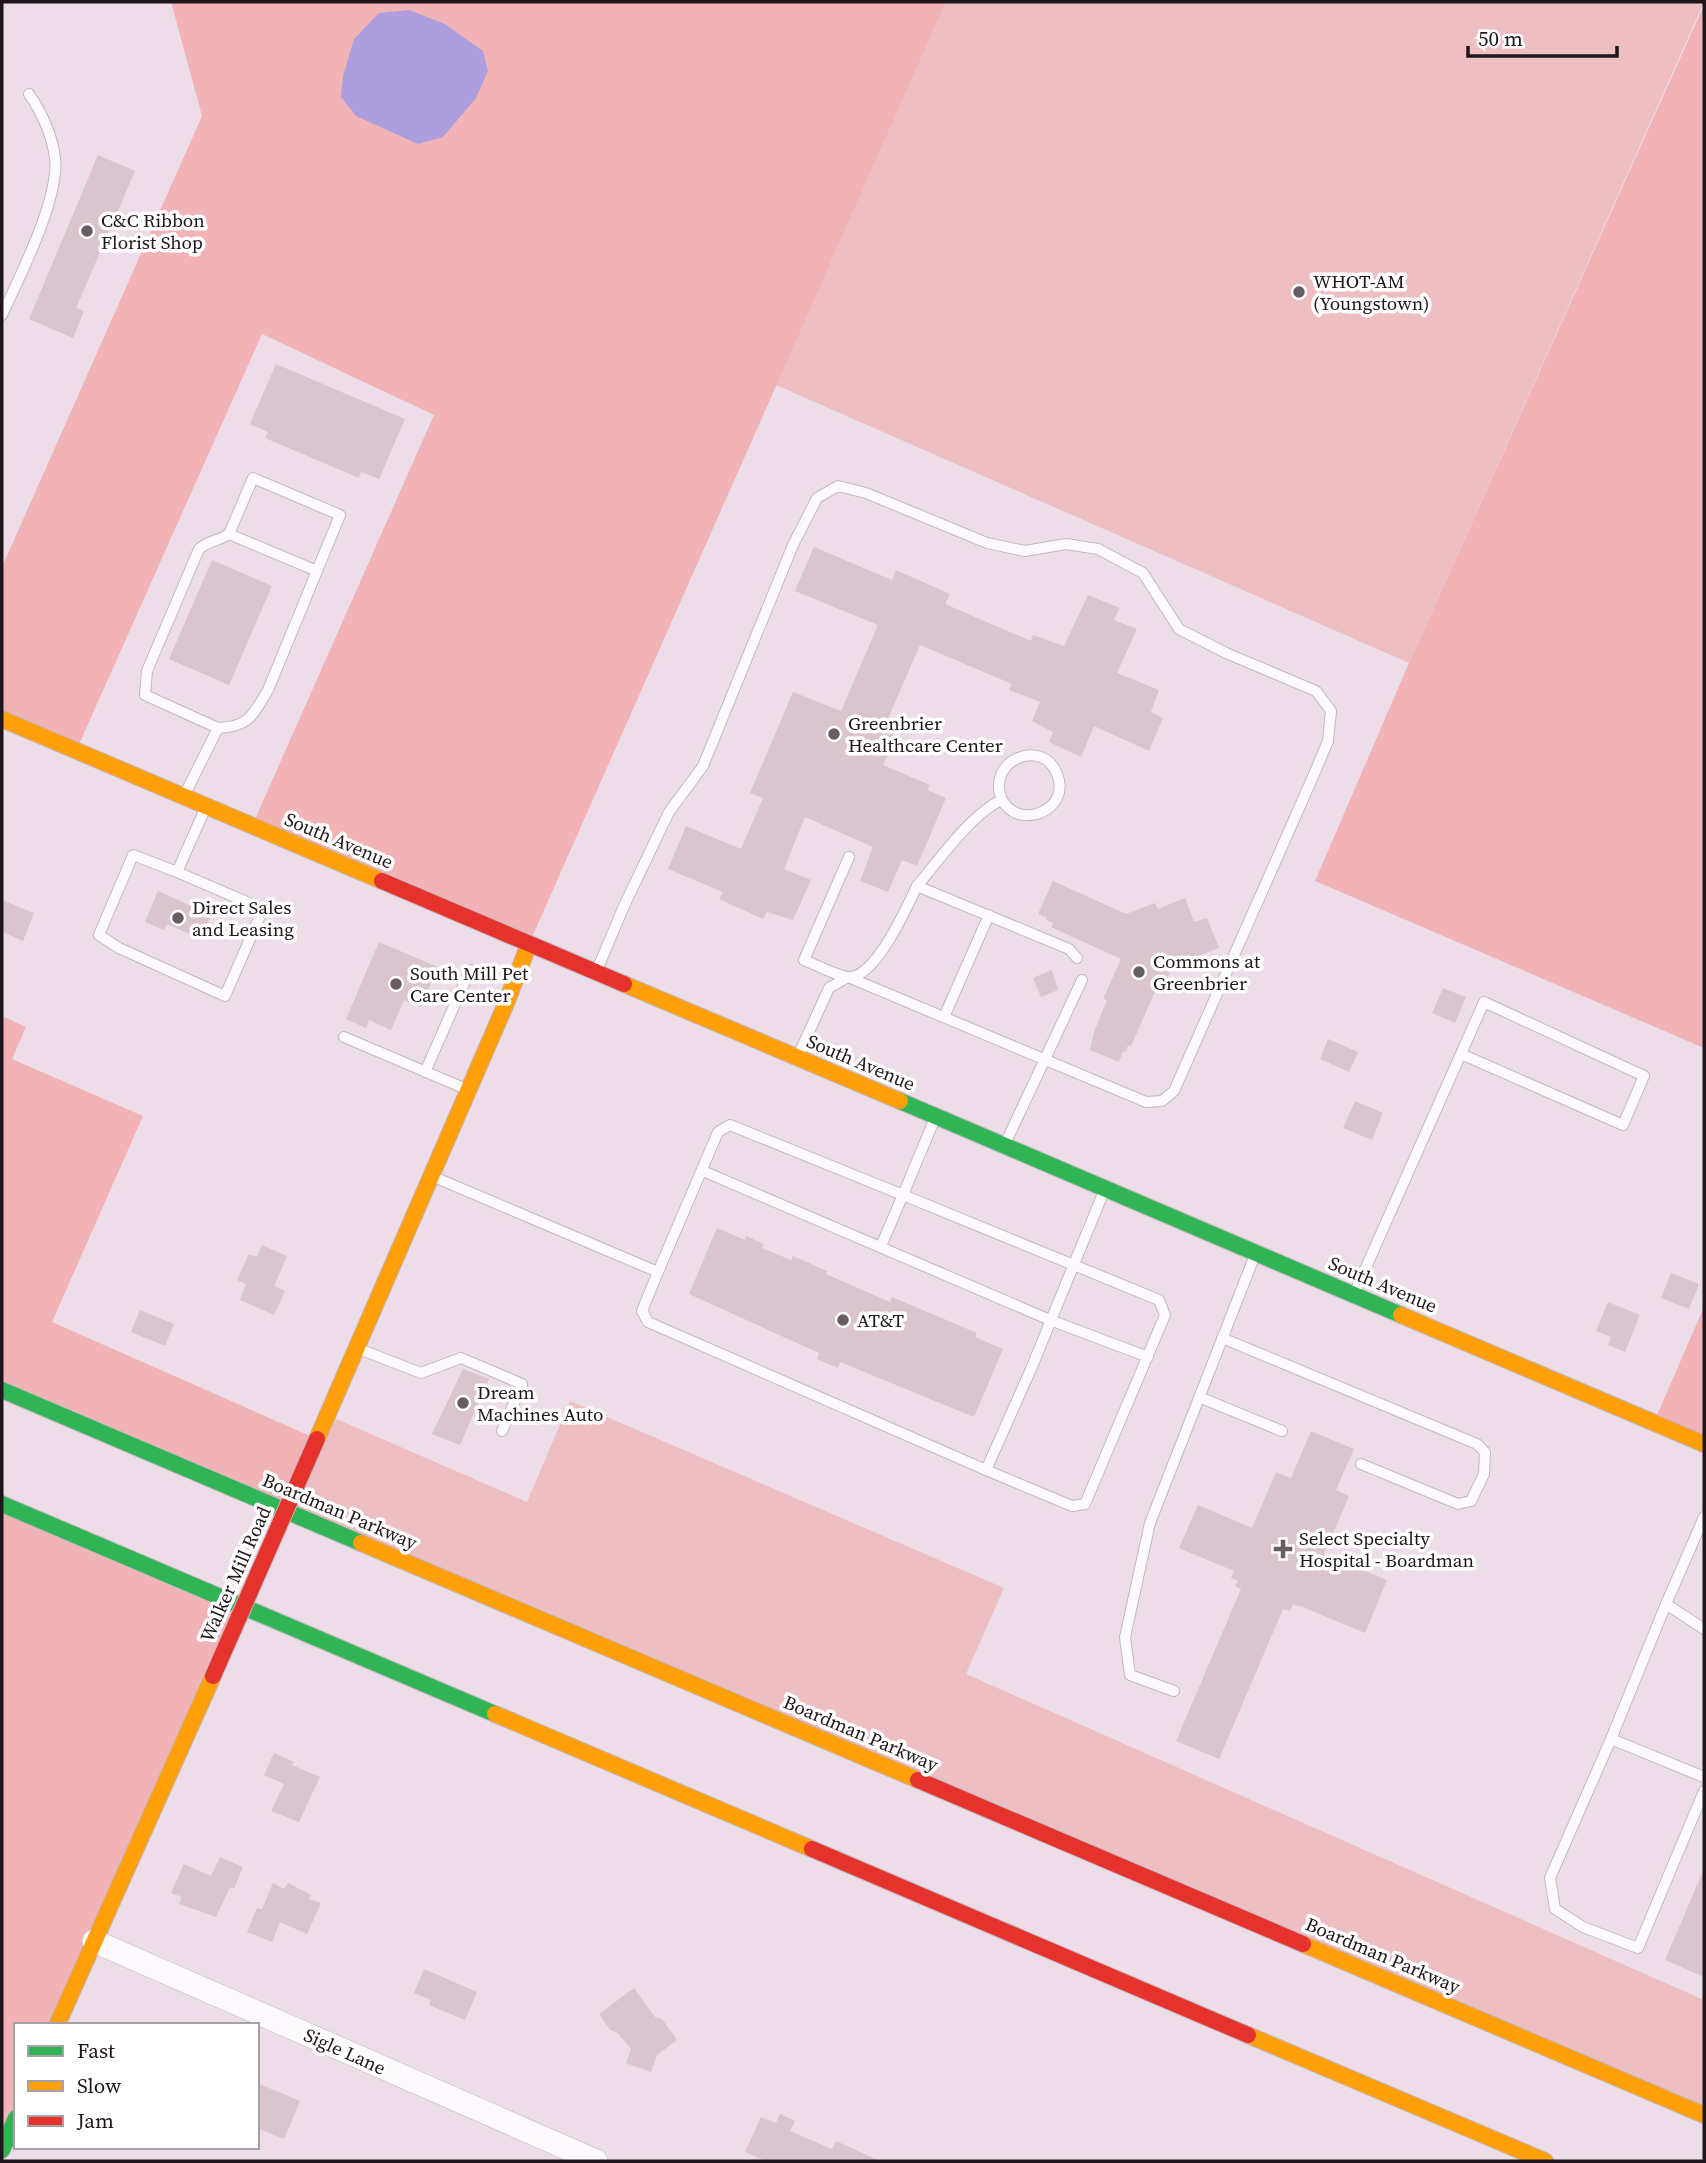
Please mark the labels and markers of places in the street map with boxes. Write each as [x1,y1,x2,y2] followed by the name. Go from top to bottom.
[101,207,205,255] place label: C&C Ribbon Florist Shop
[79,223,95,239] marker: C&C Ribbon Florist Shop
[1313,268,1430,316] place label: WHOT-AM (Youngstown)
[1291,284,1307,300] marker: WHOT-AM (Youngstown)
[848,710,1003,758] place label: Greenbrier Healthcare Center
[826,726,842,742] marker: Greenbrier Healthcare Center
[192,894,294,942] place label: Direct Sales and Leasing
[170,910,186,926] marker: Direct Sales and Leasing
[1153,948,1261,996] place label: Commons at Greenbrier
[410,960,529,1008] place label: South Mill Pet Care Center
[1131,964,1147,980] marker: Commons at Greenbrier
[388,976,404,992] marker: South Mill Pet Care Center
[857,1307,904,1333] place label: AT&T
[835,1312,851,1328] marker: AT&T
[477,1379,603,1427] place label: Dream Machines Auto
[455,1395,471,1411] marker: Dream Machines Auto
[1299,1525,1474,1573] place label: Select Specialty Hospital - Boardman
[1273,1539,1293,1559] marker: Select Specialty Hospital - Boardman

